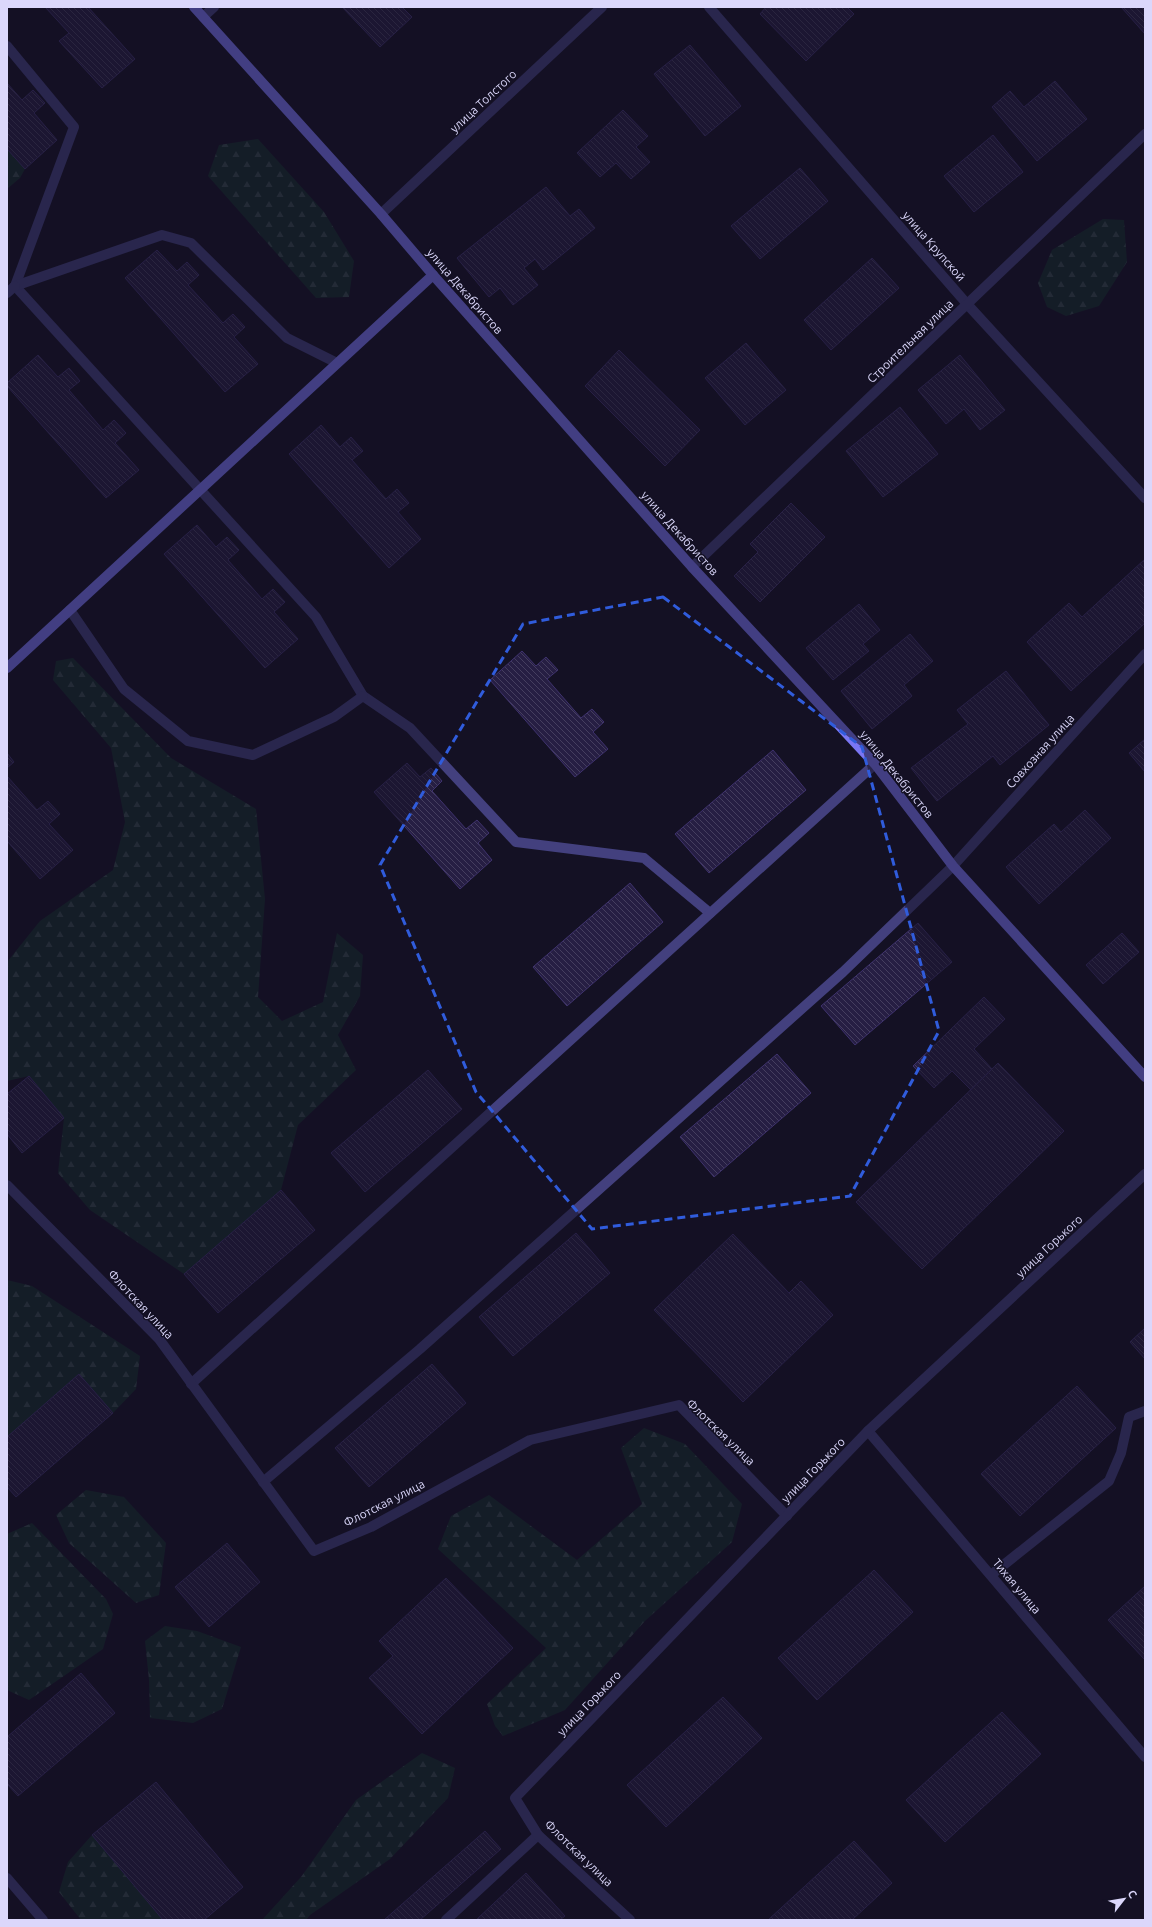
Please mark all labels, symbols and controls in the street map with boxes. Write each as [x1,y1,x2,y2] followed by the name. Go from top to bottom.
[447,67,519,135] street label: улица Толстого
[900,208,968,284] street label: улица Крупской
[424,246,506,336] street label: улица Декабристов
[864,297,956,385] street label: Строительная улица
[639,488,721,578] street label: улица Декабристов
[1003,711,1077,791] street label: Совхозная улица
[858,728,936,820] street label: улица Декабристов
[1013,1212,1085,1280] street label: улица Горького
[106,1267,176,1341] street label: Флотская улица
[684,1396,758,1468] street label: Флотская улица
[779,1435,847,1505] street label: улица Горького
[341,1477,427,1529] street label: Флотская улица
[990,1556,1044,1616] street label: Тихая улица
[555,1668,623,1738] street label: улица Горького
[542,1817,616,1889] street label: Флотская улица
[1104,1879,1144,1919] north arrow
[1126,1888,1140,1900] text: С

